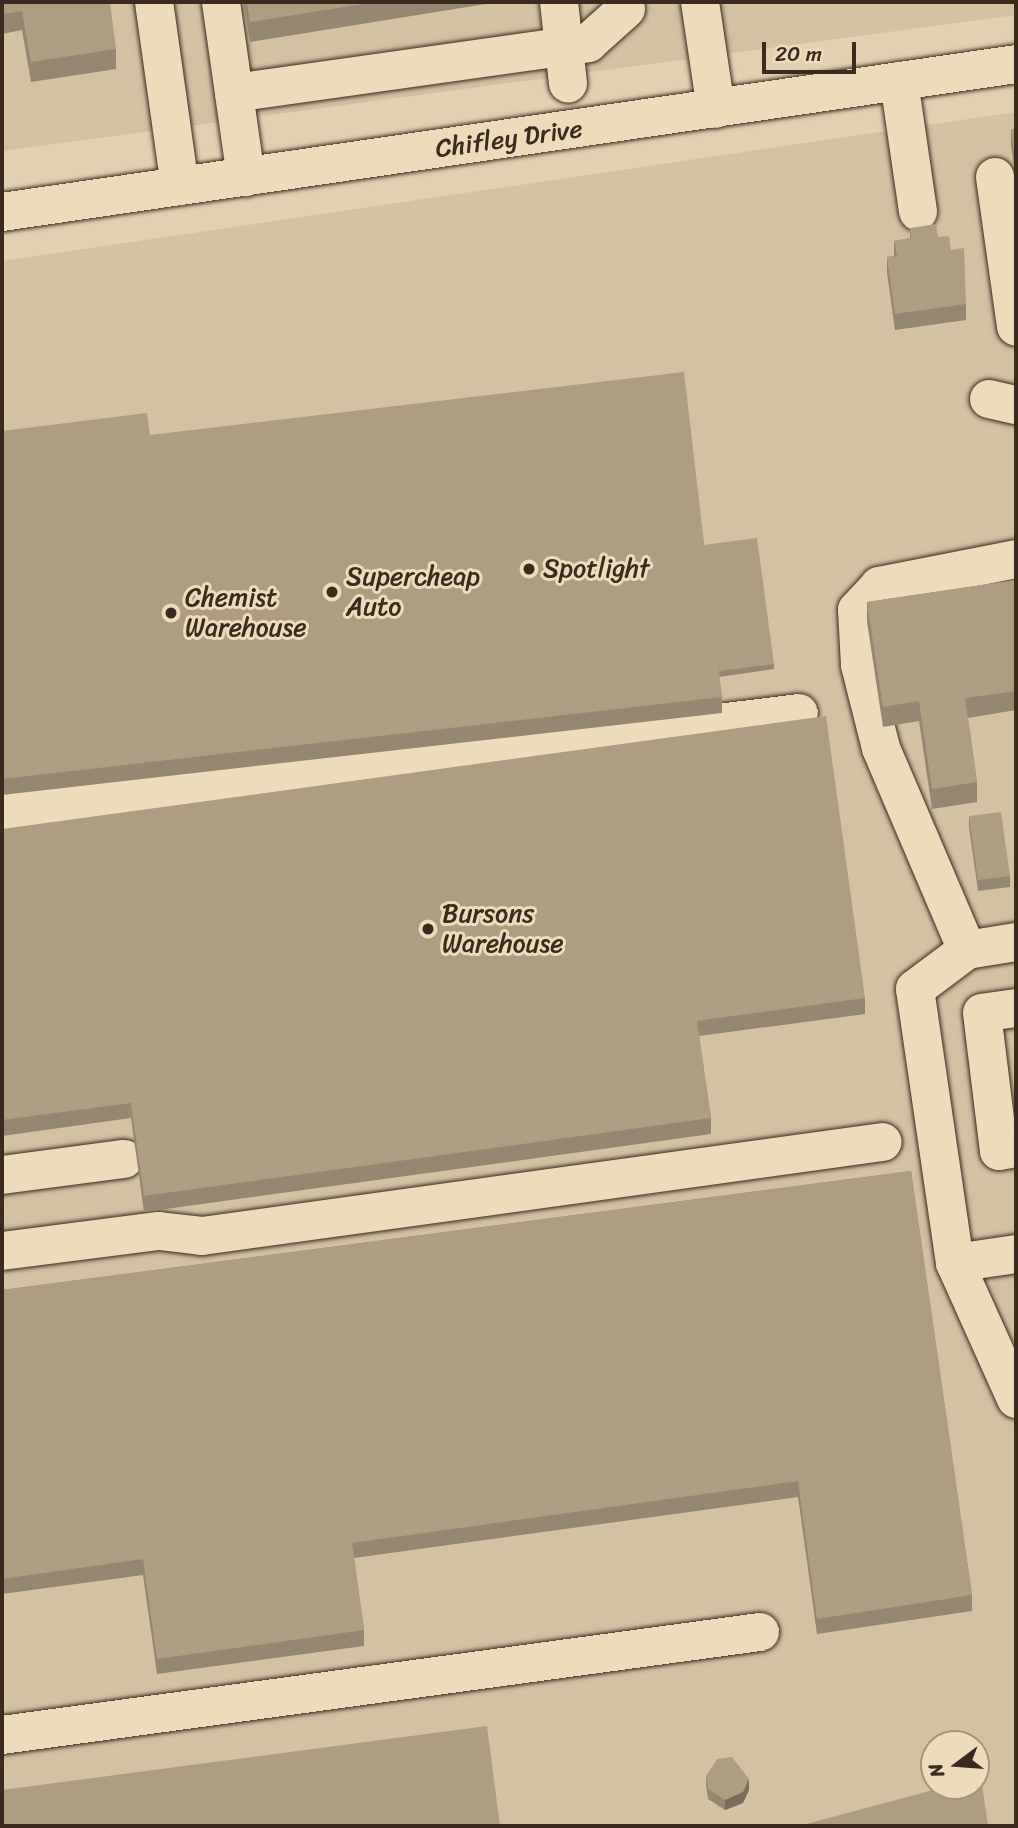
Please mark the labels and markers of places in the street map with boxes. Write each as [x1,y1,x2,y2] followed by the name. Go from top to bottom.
[543,553,649,585] place label: Spotlight
[346,561,480,622] place label: Supercheap Auto
[521,561,537,577] marker: Spotlight
[185,582,307,644] place label: Chemist Warehouse
[324,584,340,600] marker: Supercheap Auto
[163,605,179,621] marker: Chemist Warehouse
[442,898,564,960] place label: Bursons Warehouse
[420,921,436,937] marker: Bursons Warehouse

